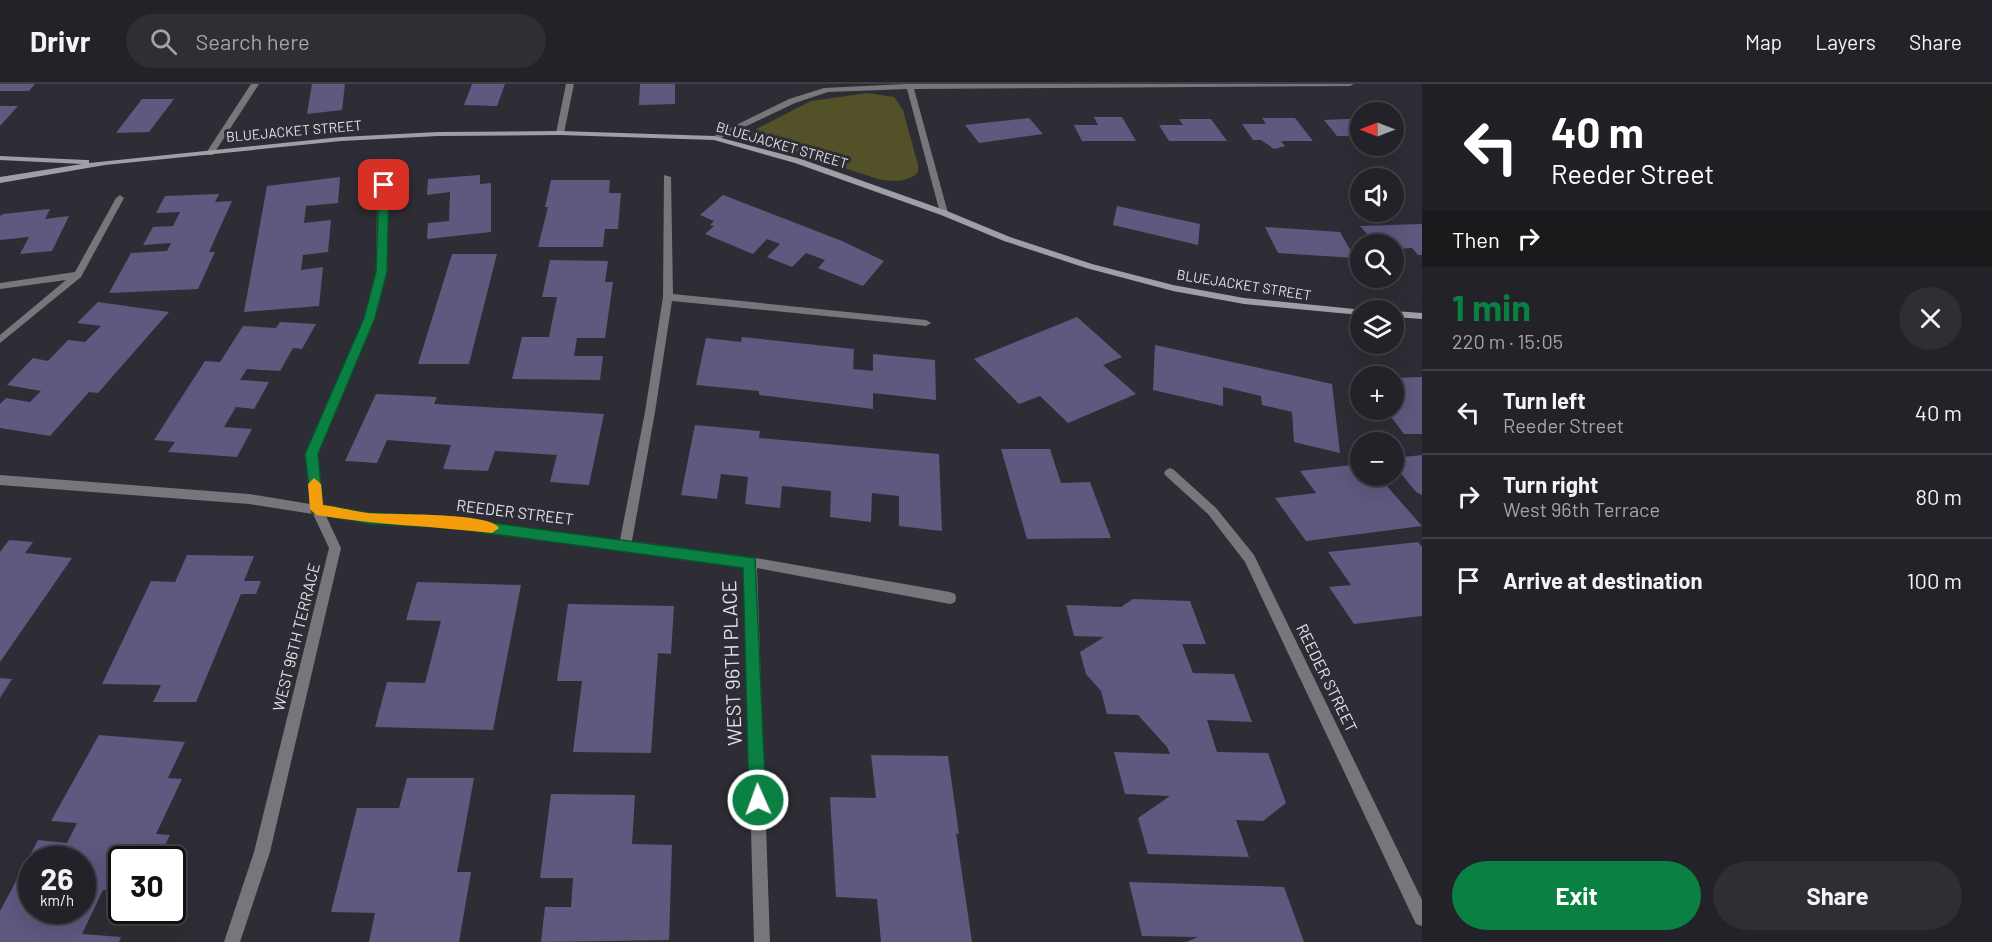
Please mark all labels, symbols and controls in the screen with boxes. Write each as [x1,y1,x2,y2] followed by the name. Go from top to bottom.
[126,14,546,68] search box
[30,24,90,58] text: Drivr
[147,25,180,58] icon: search
[195,28,310,54] text: Search here
[1745,29,1782,54] text: Map
[1815,29,1876,54] text: Layers
[1909,29,1962,54] text: Share
[1350,102,1404,156] north arrow
[1350,102,1404,486] map controls
[1551,106,1644,156] text: 40 m
[1452,108,1530,186] icon: left
[225,116,363,145] street label: BLUEJACKET STREET
[714,118,850,171] street label: BLUEJACKET STREET
[1551,157,1714,189] text: Reeder Street
[358,159,409,210] pin
[367,168,400,201] icon: arrive
[1350,168,1404,222] button: sound
[1512,222,1545,255] icon: right
[1452,226,1500,252] text: Then
[1350,234,1404,288] button: search
[1175,265,1313,304] street label: BLUEJACKET STREET
[1452,285,1531,328] text: 1 min
[1899,287,1962,350] button: close
[1350,300,1404,354] button: layers
[1452,329,1563,353] text: 220 m · 15:05
[1350,366,1404,420] button: +
[1503,387,1586,413] text: Turn left
[1452,396,1485,429] icon: left
[1915,399,1962,425] text: 40 m
[1503,413,1624,437] text: Reeder Street
[1350,432,1404,486] button: −
[1503,471,1598,497] text: Turn right
[1452,480,1485,513] icon: right
[1916,483,1962,509] text: 80 m
[455,495,575,528] street label: REEDER STREET
[1503,497,1660,521] text: West 96th Terrace
[268,561,323,713] street label: WEST 96TH TERRACE
[1452,564,1485,597] icon: arrive
[1503,567,1702,593] text: Arrive at destination
[1907,567,1962,593] text: 100 m
[716,580,746,746] street label: WEST 96TH PLACE
[1293,621,1362,735] street label: REEDER STREET
[726,768,790,832] position arrow
[108,846,186,924] speed limit sign: 30
[41,860,73,896] text: 26
[1452,861,1701,930] button: Exit
[1713,861,1962,930] button: Share
[40,891,74,909] text: km/h

